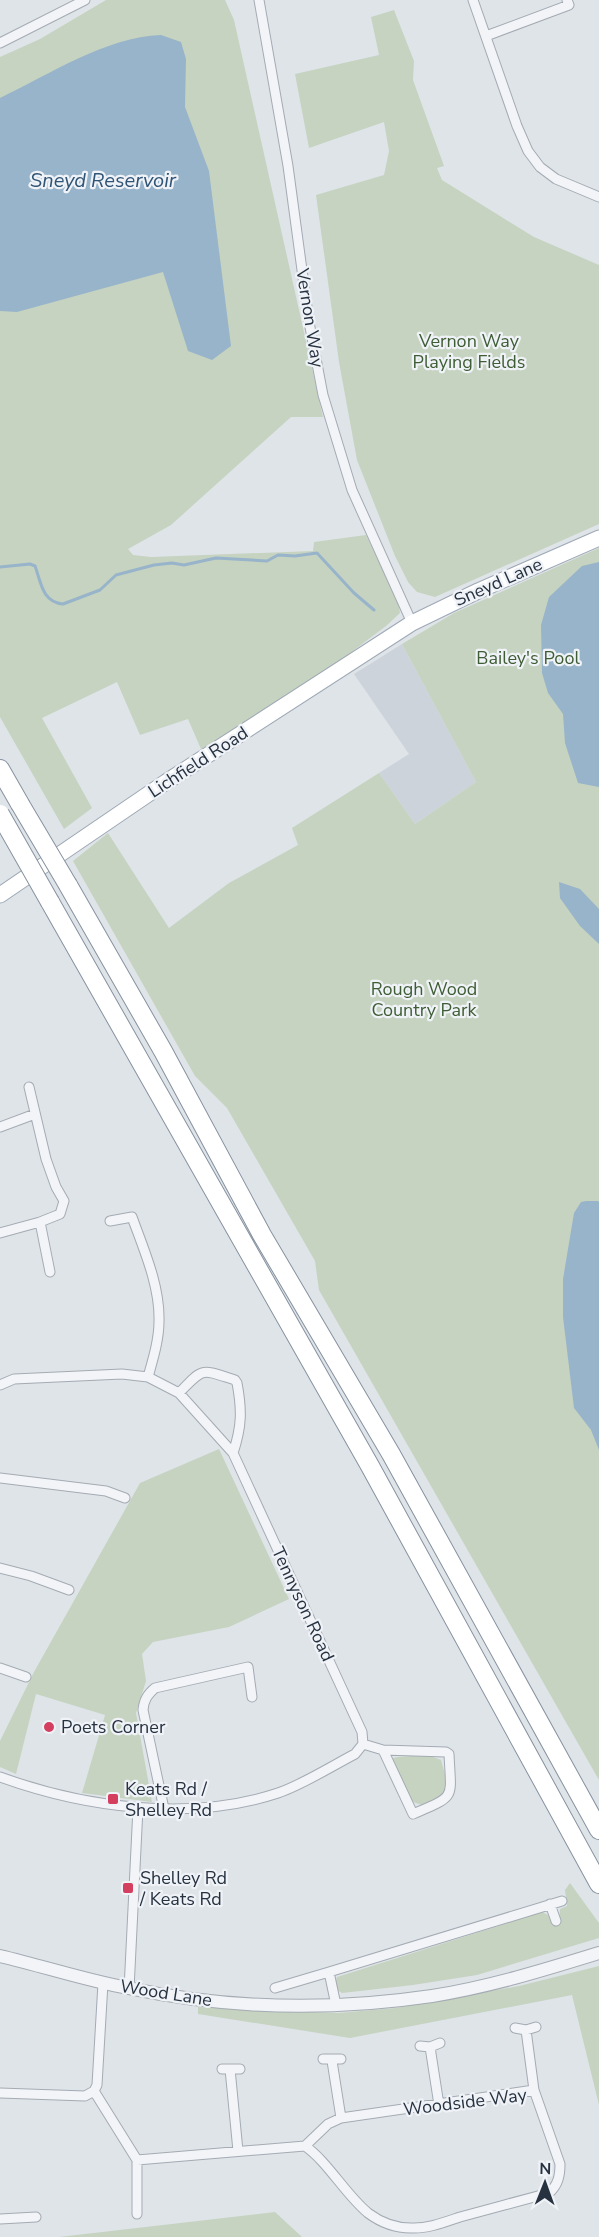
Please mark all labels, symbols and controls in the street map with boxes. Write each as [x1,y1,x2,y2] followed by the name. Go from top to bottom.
[30,167,177,194] water label: Sneyd Reservoir
[290,266,330,370] street label: Vernon Way
[412,329,526,374] park label: Vernon Way Playing Fields
[450,552,546,612] street label: Sneyd Lane
[476,646,580,670] park label: Bailey's Pool
[143,721,253,803] street label: Lichfield Road
[371,977,477,1022] park label: Rough Wood Country Park
[266,1543,340,1665] street label: Tennyson Road
[61,1715,166,1739] place label: Poets Corner
[42,1720,56,1734] marker: Poets Corner
[125,1777,212,1822] place label: Keats Rd / Shelley Rd
[106,1792,120,1806] marker: Keats Rd / Shelley Rd
[139,1866,227,1911] place label: Shelley Rd / Keats Rd
[121,1881,135,1895] marker: Shelley Rd / Keats Rd
[118,1974,214,2012] street label: Wood Lane
[402,2082,529,2121] street label: Woodside Way
[515,2153,575,2213] north arrow
[539,2158,551,2180] text: N

